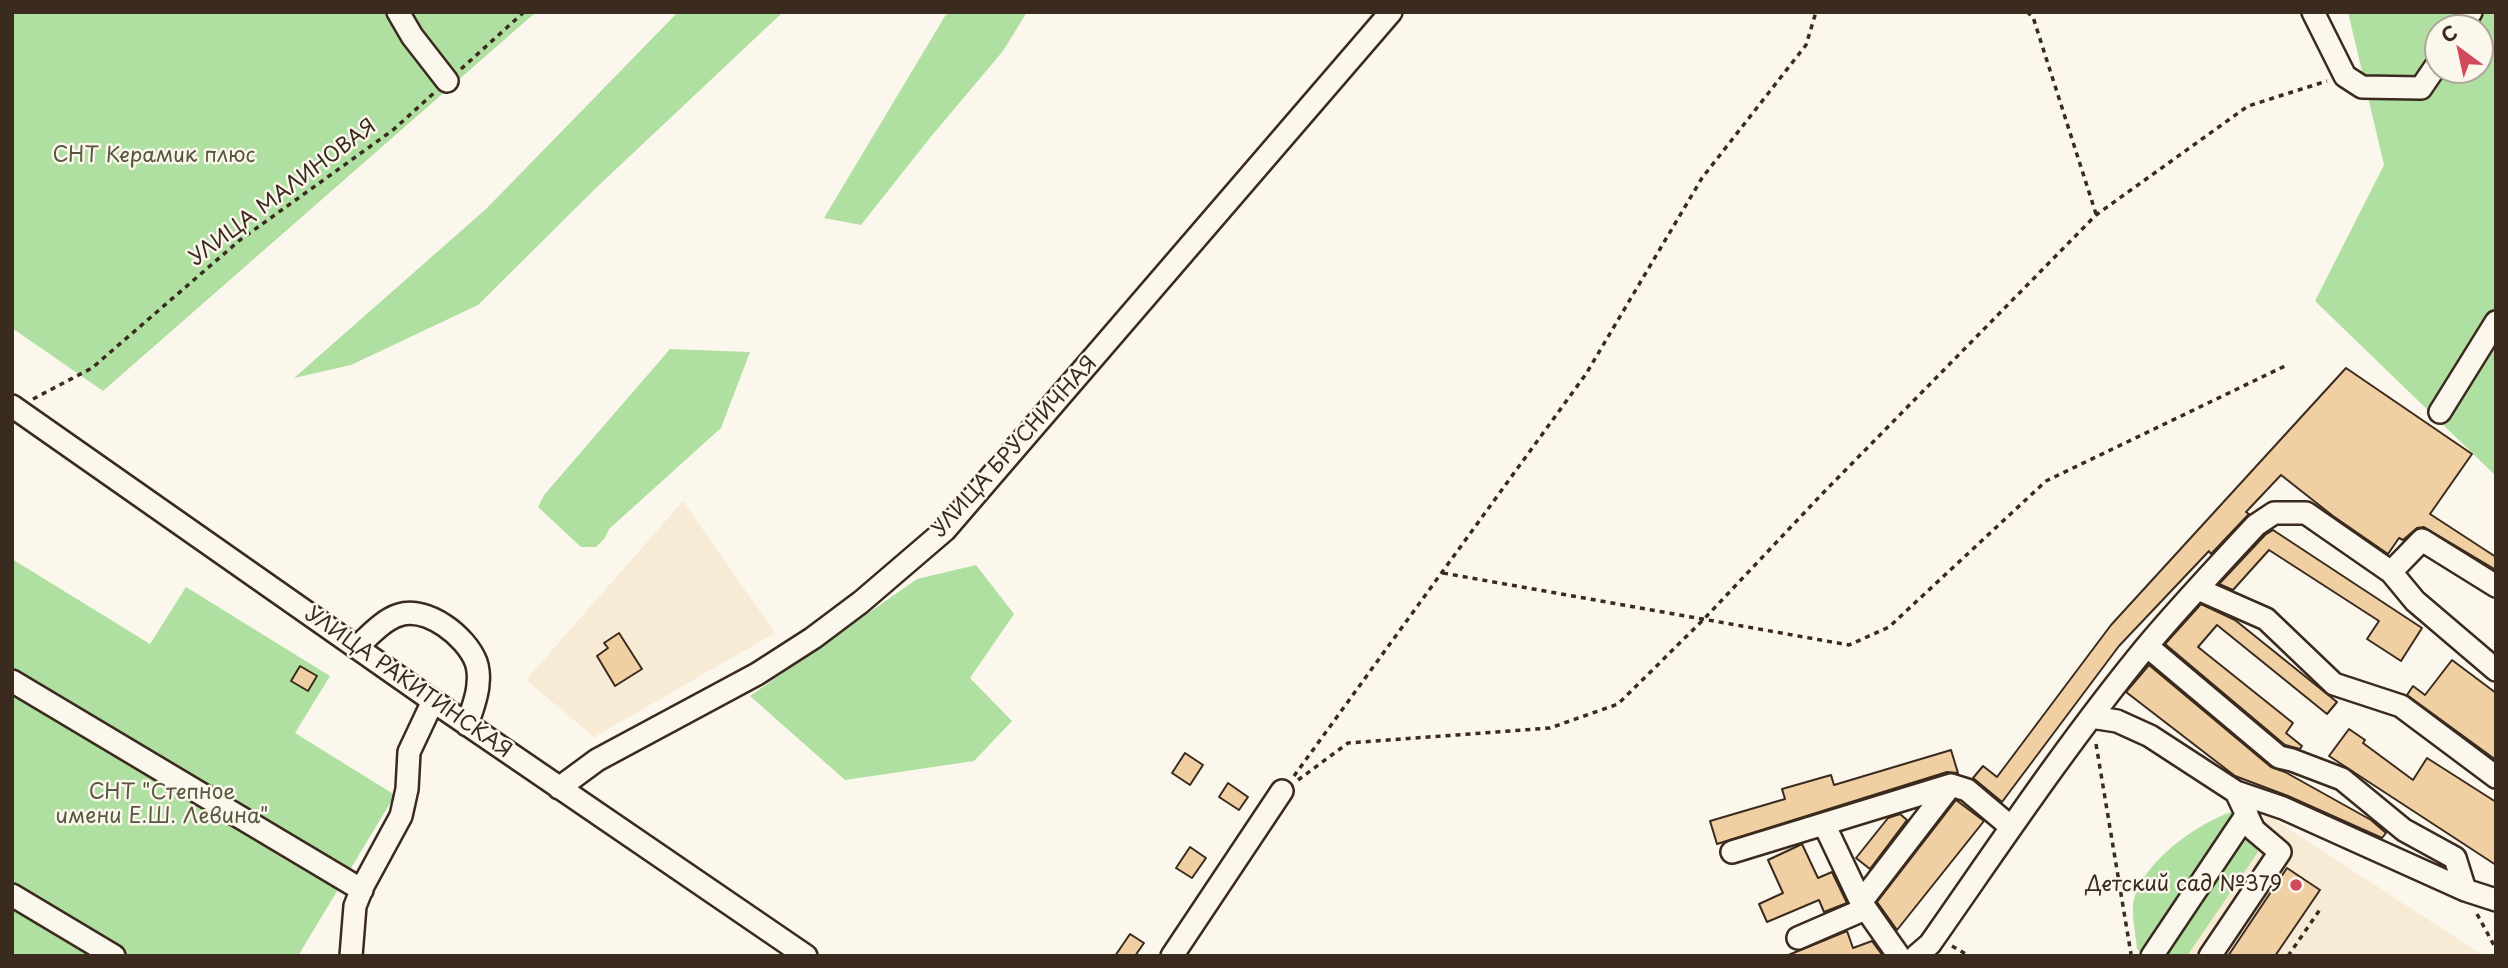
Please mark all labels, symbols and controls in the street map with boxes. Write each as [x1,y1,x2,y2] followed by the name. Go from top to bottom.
[2424,14,2494,84] north arrow
[2435,17,2462,49] text: С
[184,114,382,272] street label: УЛИЦА МАЛИНОВАЯ
[52,143,256,169] park label: СНТ Керамик плюс
[927,351,1103,543] street label: УЛИЦА БРУСНИЧНАЯ
[300,602,516,764] street label: УЛИЦА РАКИТИНСКАЯ
[56,780,268,830] park label: СНТ "Степное имени Е.Ш. Левина"
[2085,872,2282,898] place label: Детский сад №379
[2288,877,2304,893] marker: Детский сад №379

